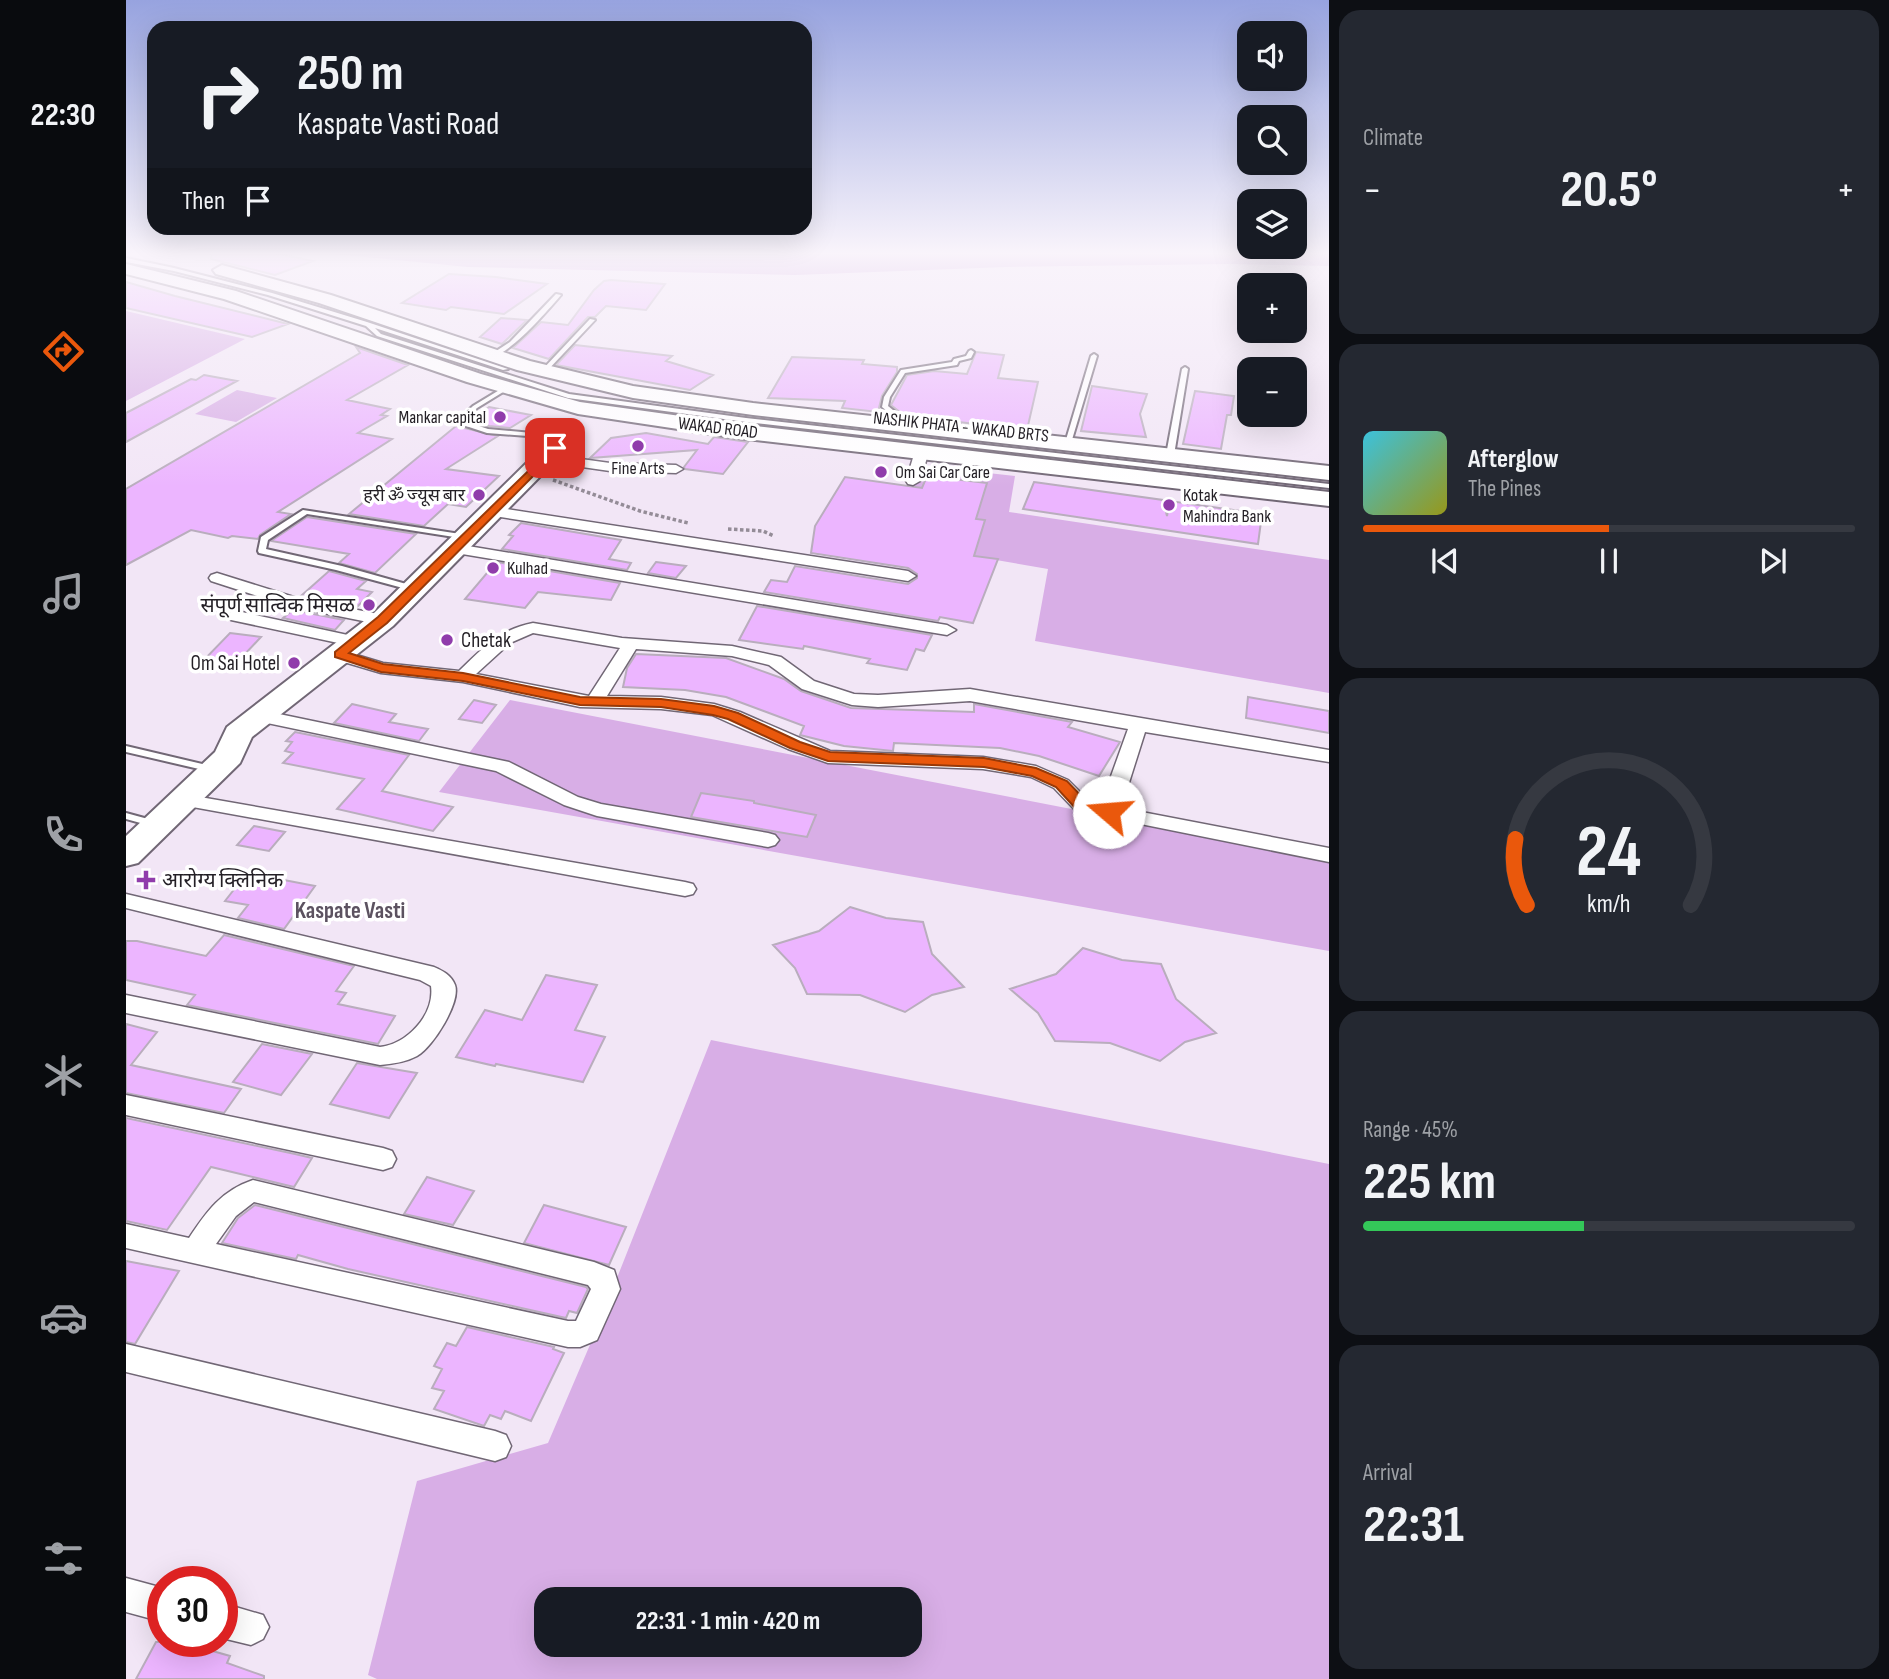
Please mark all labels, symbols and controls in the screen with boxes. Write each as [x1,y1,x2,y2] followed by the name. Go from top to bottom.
[1237,21,1307,427] map controls
[1237,21,1307,91] button: sound
[297,45,403,104] text: 250 m
[182,49,273,140] icon: right
[31,96,95,135] text: 22:30
[297,105,499,144] text: Kaspate Vasti Road
[1237,105,1307,175] button: search
[1363,124,1423,152] text: Climate
[1560,159,1658,222] text: 20.5°
[1363,168,1382,213] text: −
[1836,168,1855,213] text: +
[239,182,277,220] icon: arrive
[182,186,225,217] text: Then
[1237,189,1307,259] button: layers
[1237,273,1307,343] button: +
[39,327,88,376] icon: directions
[1237,357,1307,427] button: −
[398,407,486,428] place label: Mankar capital
[872,407,1050,447] street label: NASHIK PHATA - WAKAD BRTS
[492,409,508,425] marker: Mankar capital
[677,413,759,443] street label: WAKAD ROAD
[525,418,585,478] pin
[536,429,574,467] icon: arrive
[630,438,646,454] marker: Fine Arts
[1468,444,1559,475] text: Afterglow
[611,458,665,479] place label: Fine Arts
[895,462,990,483] place label: Om Sai Car Care
[873,464,889,480] marker: Om Sai Car Care
[1468,475,1541,503] text: The Pines
[363,485,466,507] place label: हरी ॐ ज्यूस बार
[1183,485,1271,527] place label: Kotak Mahindra Bank
[471,487,487,503] marker: हरी ॐ ज्यूस बार
[1161,497,1177,513] marker: Kotak Mahindra Bank
[1426,542,1464,580] icon: previous
[1590,542,1628,580] icon: pause
[1754,542,1792,580] icon: next
[507,558,548,579] place label: Kulhad
[485,560,501,576] marker: Kulhad
[39,569,88,618] icon: music
[200,593,356,618] place label: संपूर्ण सात्विक मिसळ
[361,597,377,613] marker: संपूर्ण सात्विक मिसळ
[461,628,511,653] place label: Chetak
[439,632,455,648] marker: Chetak
[191,651,280,676] place label: Om Sai Hotel
[286,655,302,671] marker: Om Sai Hotel
[1072,775,1146,849] position arrow
[39,810,88,859] icon: phone
[1576,810,1642,898] text: 24
[162,868,284,893] place label: आरोग्य क्लिनिक
[136,870,156,890] marker: आरोग्य क्लिनिक
[1587,889,1631,920] text: km/h
[295,897,405,925] district label: Kaspate Vasti
[39,1051,88,1100] icon: climate
[1363,1116,1458,1144] text: Range · 45%
[1363,1151,1496,1214] text: 225 km
[39,1293,88,1342] icon: car
[1363,1459,1412,1487] text: Arrival
[1363,1494,1464,1557] text: 22:31
[39,1534,88,1583] icon: filters
[147,1566,238,1657] speed limit sign: 30
[636,1606,820,1637] text: 22:31 · 1 min · 420 m

